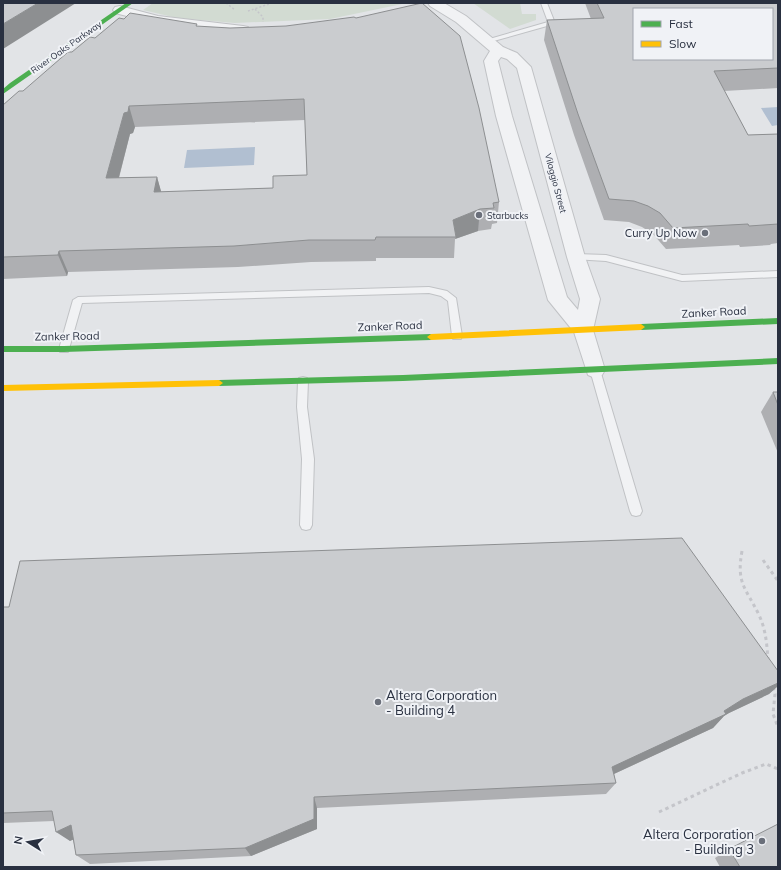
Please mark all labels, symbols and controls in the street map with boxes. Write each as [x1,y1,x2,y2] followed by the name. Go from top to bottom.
[633,8,773,60] legend
[669,16,693,31] text: Fast
[28,18,104,76] street label: River Oaks Parkway
[669,36,697,51] text: Slow
[543,152,569,214] street label: Vilaggio Street
[474,210,484,220] marker: Starbucks
[487,210,528,221] place label: Starbucks
[625,226,697,240] place label: Curry Up Now
[700,228,710,238] marker: Curry Up Now
[681,303,747,321] street label: Zanker Road
[357,318,423,334] street label: Zanker Road
[34,328,100,344] street label: Zanker Road
[386,687,497,718] place label: Altera Corporation - Building 4
[373,697,383,707] marker: Altera Corporation - Building 4
[8,822,48,862] north arrow
[643,826,754,857] place label: Altera Corporation - Building 3
[11,835,26,846] text: N
[757,836,767,846] marker: Altera Corporation - Building 3

